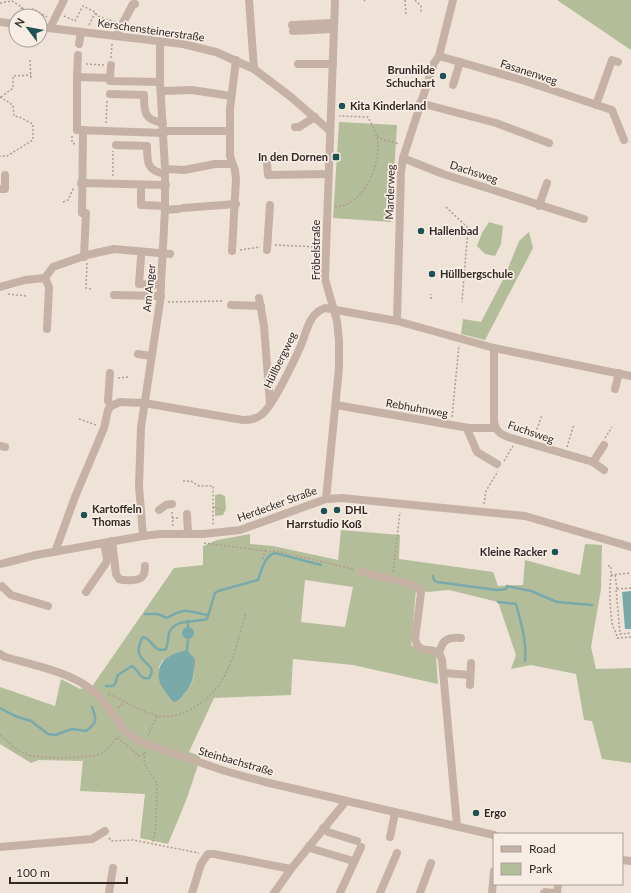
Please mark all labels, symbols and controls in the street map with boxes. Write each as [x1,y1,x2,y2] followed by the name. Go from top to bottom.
[8,8,48,48] north arrow
[11,15,27,29] text: N
[97,16,206,43] street label: Kerschensteinerstraße
[499,56,560,87] street label: Fasanenweg
[386,63,436,89] place label: Brunhilde Schuchart
[438,71,448,81] marker: Brunhilde Schuchart
[350,99,426,112] place label: Kita Kinderland
[337,101,347,111] marker: Kita Kinderland
[258,150,328,163] place label: In den Dornen
[331,152,341,162] marker: In den Dornen
[448,158,500,186] street label: Dachsweg
[382,164,397,220] street label: Marderweg
[309,220,322,280] street label: Fröbelstraße
[429,224,479,237] place label: Hallenbad
[416,226,426,236] marker: Hallenbad
[140,263,157,312] street label: Am Anger
[440,267,513,280] place label: Hüllbergschule
[427,269,437,279] marker: Hüllbergschule
[260,329,299,390] street label: Hüllbergweg
[385,396,450,419] street label: Rebhuhnweg
[506,418,556,446] street label: Fuchsweg
[235,483,319,524] street label: Herdecker Straße
[92,502,142,528] place label: Kartoffeln Thomas
[345,503,368,516] place label: DHL
[332,505,342,515] marker: DHL
[319,506,329,516] marker: Harrstudio Koß
[79,510,89,520] marker: Kartoffeln Thomas
[286,517,362,530] place label: Harrstudio Koß
[480,545,548,558] place label: Kleine Racker
[550,547,560,557] marker: Kleine Racker
[197,744,275,778] street label: Steinbachstraße
[484,806,506,819] place label: Ergo
[471,808,481,818] marker: Ergo
[493,833,623,885] legend
[529,841,556,856] text: Road
[10,859,127,885] scale bar
[529,861,553,876] text: Park
[16,865,50,880] text: 100 m

